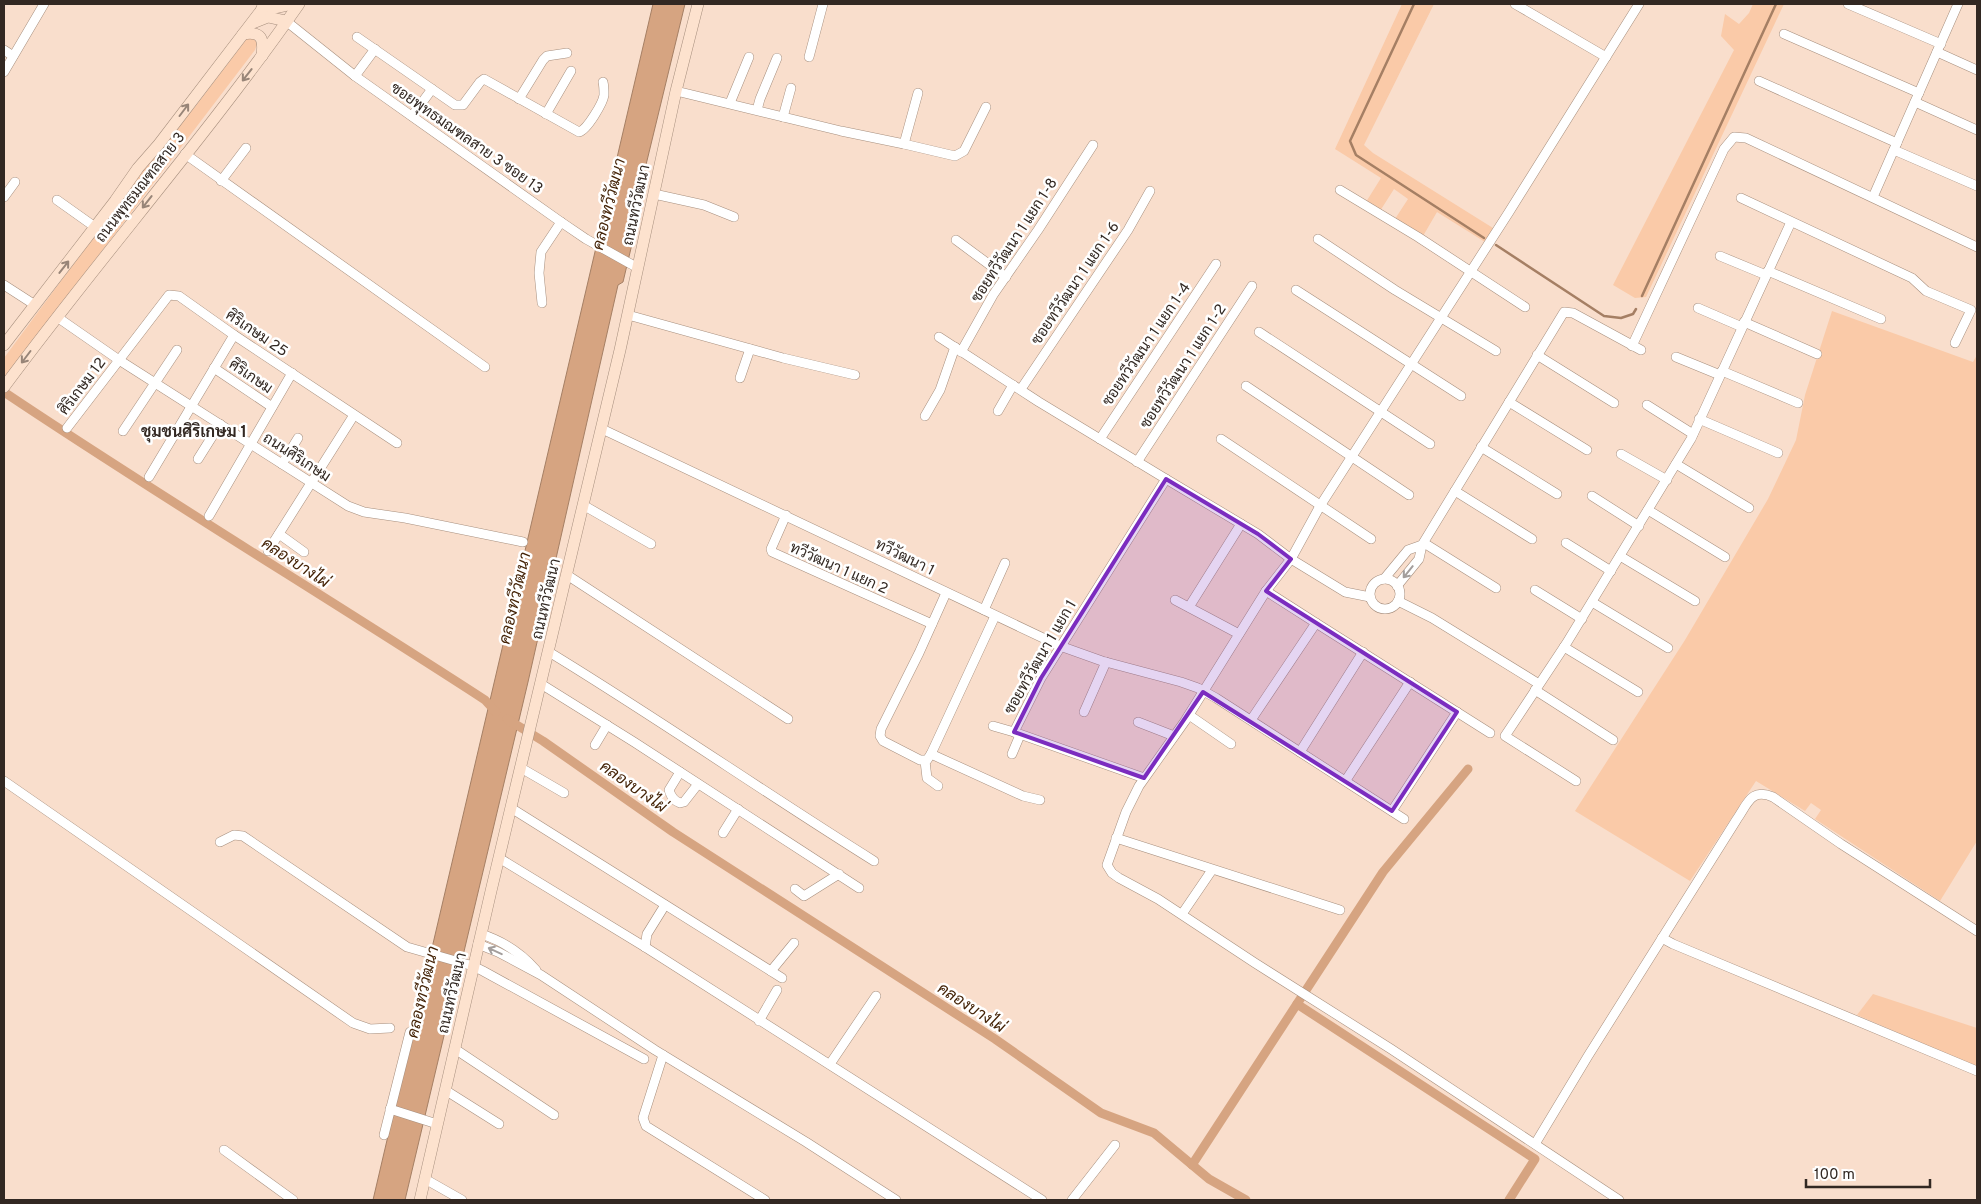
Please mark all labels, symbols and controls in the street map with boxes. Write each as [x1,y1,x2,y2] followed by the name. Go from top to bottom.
[242,68,253,81] one-way arrow
[386,79,546,199] street label: ซอยพุทธมณฑลสาย 3 ซอย 13
[179,104,190,117] one-way arrow
[92,129,190,247] street label: ถนนพุทธมณฑลสาย 3
[586,156,631,252] water label: คลองทวีวัฒนา
[618,163,655,248] street label: ถนนทวีวัฒนา
[966,174,1063,307] street label: ซอยทวีวัฒนา 1 แยก 1-8
[141,196,152,209] one-way arrow
[1026,218,1125,349] street label: ซอยทวีวัฒนา 1 แยก 1-6
[59,261,70,274] one-way arrow
[1097,278,1196,410] street label: ซอยทวีวัฒนา 1 แยก 1-4
[1135,300,1232,433] street label: ซอยทวีวัฒนา 1 แยก 1-2
[221,306,291,362] street label: ศิริเกษม 25
[21,349,31,363] one-way arrow
[55,354,111,419] street label: ศิริเกษม 12
[225,355,276,399] street label: ศิริเกษม
[141,421,247,443] district label: ชุมชนศิริเกษม 1
[259,429,334,487] street label: ถนนศิริเกษม
[257,532,335,594] water label: คลองบางไผ่
[872,534,938,581] street label: ทวีวัฒนา 1
[786,537,891,600] street label: ทวีวัฒนา 1 แยก 2
[493,550,536,646] water label: คลองทวีวัฒนา
[527,557,566,642] street label: ถนนทวีวัฒนา
[1403,565,1414,578] one-way arrow
[999,596,1082,718] street label: ซอยทวีวัฒนา 1 แยก 1
[596,755,673,819] water label: คลองบางไผ่
[401,944,444,1040] water label: คลองทวีวัฒนา
[488,945,503,955] one-way arrow
[433,951,472,1036] street label: ถนนทวีวัฒนา
[933,977,1011,1039] water label: คลองบางไผ่
[1806,1156,1930,1188] scale bar
[1814,1166,1855,1185] text: 100 m

